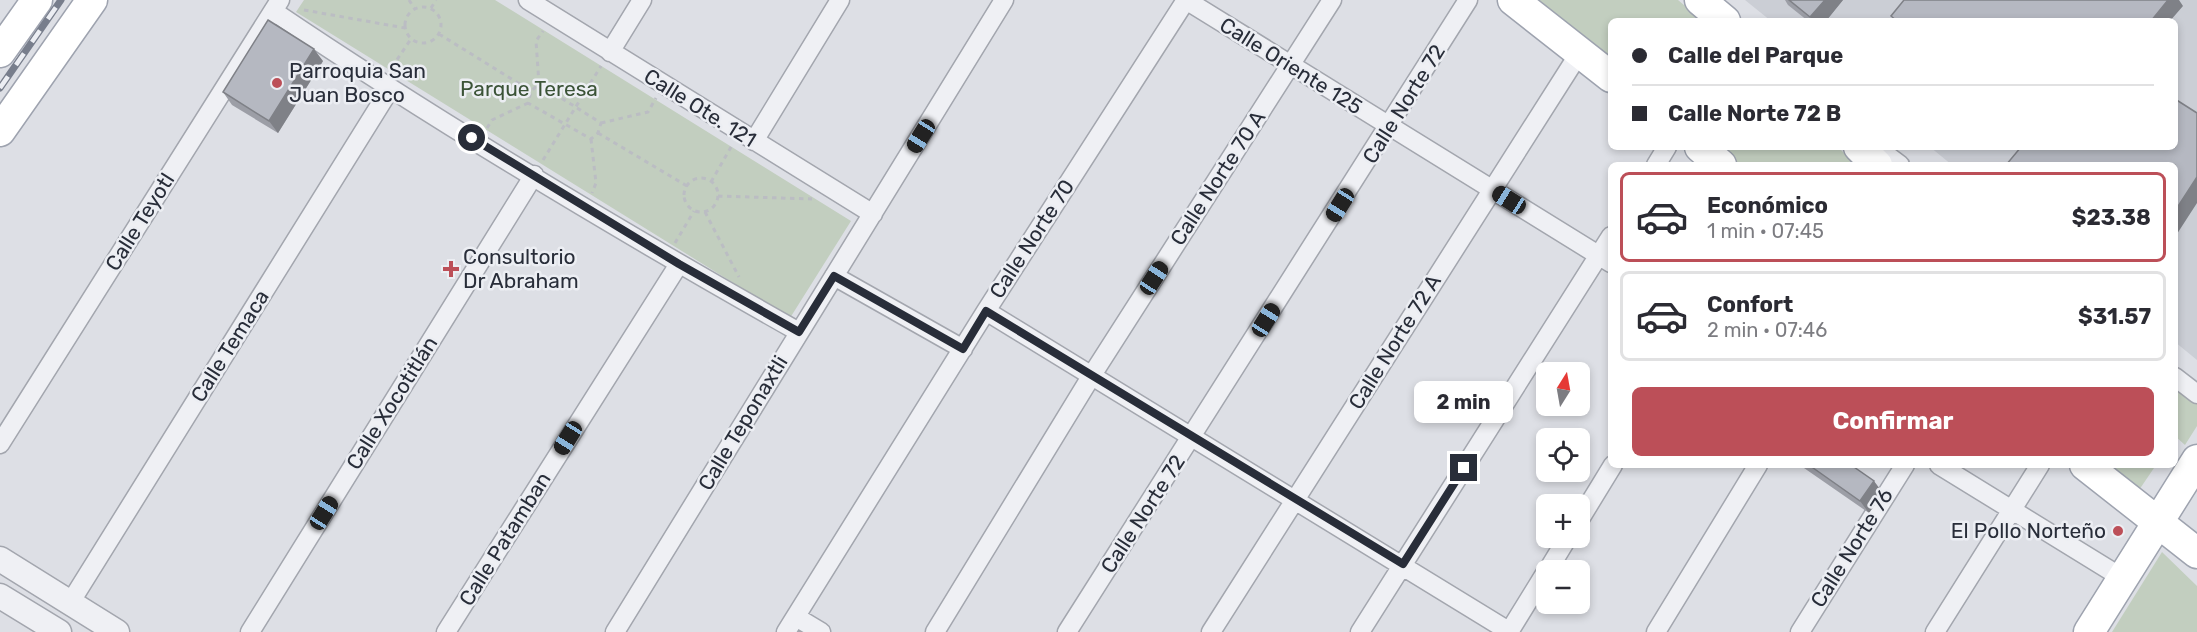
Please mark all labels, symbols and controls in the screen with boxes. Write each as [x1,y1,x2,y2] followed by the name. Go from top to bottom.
[1215,12,1367,119] street label: Calle Oriente 125
[1357,40,1450,168] street label: Calle Norte 72
[1668,42,1843,69] text: Calle del Parque
[289,58,426,107] place label: Parroquia San Juan Bosco
[640,63,761,152] street label: Calle Ote. 121
[270,76,284,90] marker: Parroquia San Juan Bosco
[460,76,598,101] park label: Parque Teresa
[1668,100,1841,127] text: Calle Norte 72 B
[1165,106,1270,250] street label: Calle Norte 70 A
[904,116,938,156] car
[458,124,485,151] route start
[100,168,179,275] street label: Calle Teyotl
[984,175,1079,303] street label: Calle Norte 70
[1489,183,1529,217] car
[1323,185,1357,225] car
[1635,190,1689,244] icon: car
[1707,192,1828,219] text: Económico
[2072,204,2151,231] text: $23.38
[1707,219,1824,243] text: 1 min · 07:45
[463,244,579,293] place label: Consultorio Dr Abraham
[1137,258,1171,298] car
[444,262,458,276] marker: Consultorio Dr Abraham
[1343,270,1446,414] street label: Calle Norte 72 A
[185,285,274,406] street label: Calle Temaca
[1635,289,1689,343] icon: car
[1707,291,1793,318] text: Confort
[1249,300,1283,340] car
[2078,303,2151,330] text: $31.57
[1707,318,1827,342] text: 2 min · 07:46
[341,332,442,474] street label: Calle Xocotitlán
[693,351,793,495] street label: Calle Teponaxtli
[1536,362,1590,416] north arrow
[1536,362,1590,614] map controls
[1414,381,1514,423] callout: 2 min
[1632,387,2154,456] button: Confirmar
[1436,390,1491,414] text: 2 min
[551,418,585,458] car
[1536,428,1590,482] button: locate
[1095,450,1190,577] street label: Calle Norte 72
[1450,454,1477,481] route end
[454,467,556,610] street label: Calle Patamban
[1805,484,1898,612] street label: Calle Norte 76
[307,493,341,533] car
[1536,494,1590,548] button: +
[1951,518,2106,543] place label: El Pollo Norteño
[2111,524,2125,538] marker: El Pollo Norteño
[1536,560,1590,614] button: −

